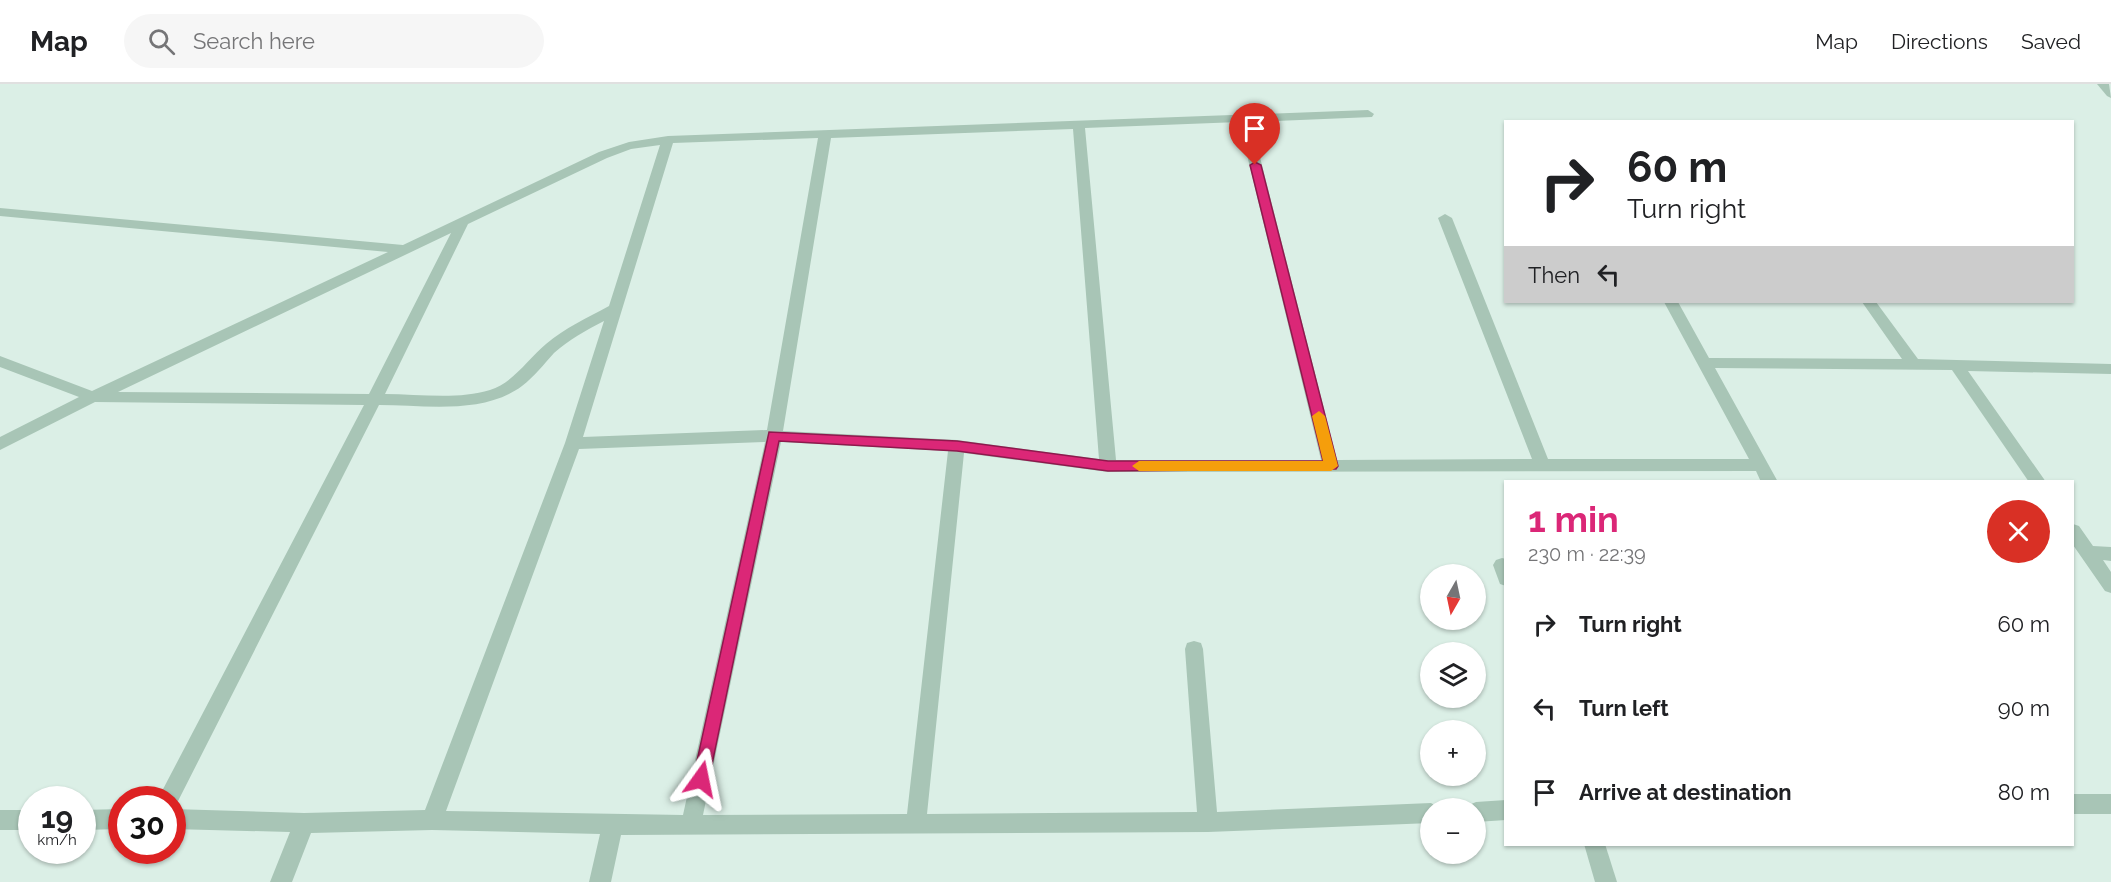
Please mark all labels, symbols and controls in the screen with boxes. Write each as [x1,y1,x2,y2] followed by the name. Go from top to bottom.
[124,14,544,68] search box
[30,25,88,58] text: Map
[145,25,178,58] icon: search
[193,28,315,54] text: Search here
[1815,29,1858,54] text: Map
[1891,29,1988,54] text: Directions
[2021,29,2081,54] text: Saved
[1229,103,1280,165] pin
[1238,112,1271,145] icon: arrive
[1627,143,1727,192] text: 60 m
[1528,144,1606,222] icon: right
[1627,193,1746,224] text: Turn right
[1592,258,1625,291] icon: left
[1528,262,1580,288] text: Then
[1528,498,1619,540] text: 1 min
[1987,500,2050,563] button: close
[1528,542,1646,566] text: 230 m · 22:39
[1420,564,1486,630] north arrow
[1420,564,1486,864] map controls
[1528,608,1561,641] icon: right
[1579,611,1682,637] text: Turn right
[1997,611,2050,637] text: 60 m
[1420,642,1486,708] button: layers
[1528,692,1561,725] icon: left
[1579,695,1669,721] text: Turn left
[1998,695,2050,721] text: 90 m
[1420,720,1486,786] button: +
[669,747,733,811] position arrow
[1528,776,1561,809] icon: arrive
[1579,779,1792,805] text: Arrive at destination
[1998,779,2050,805] text: 80 m
[108,786,186,864] speed limit sign: 30
[1420,798,1486,864] button: −
[41,800,73,835] text: 19
[37,831,77,849] text: km/h

